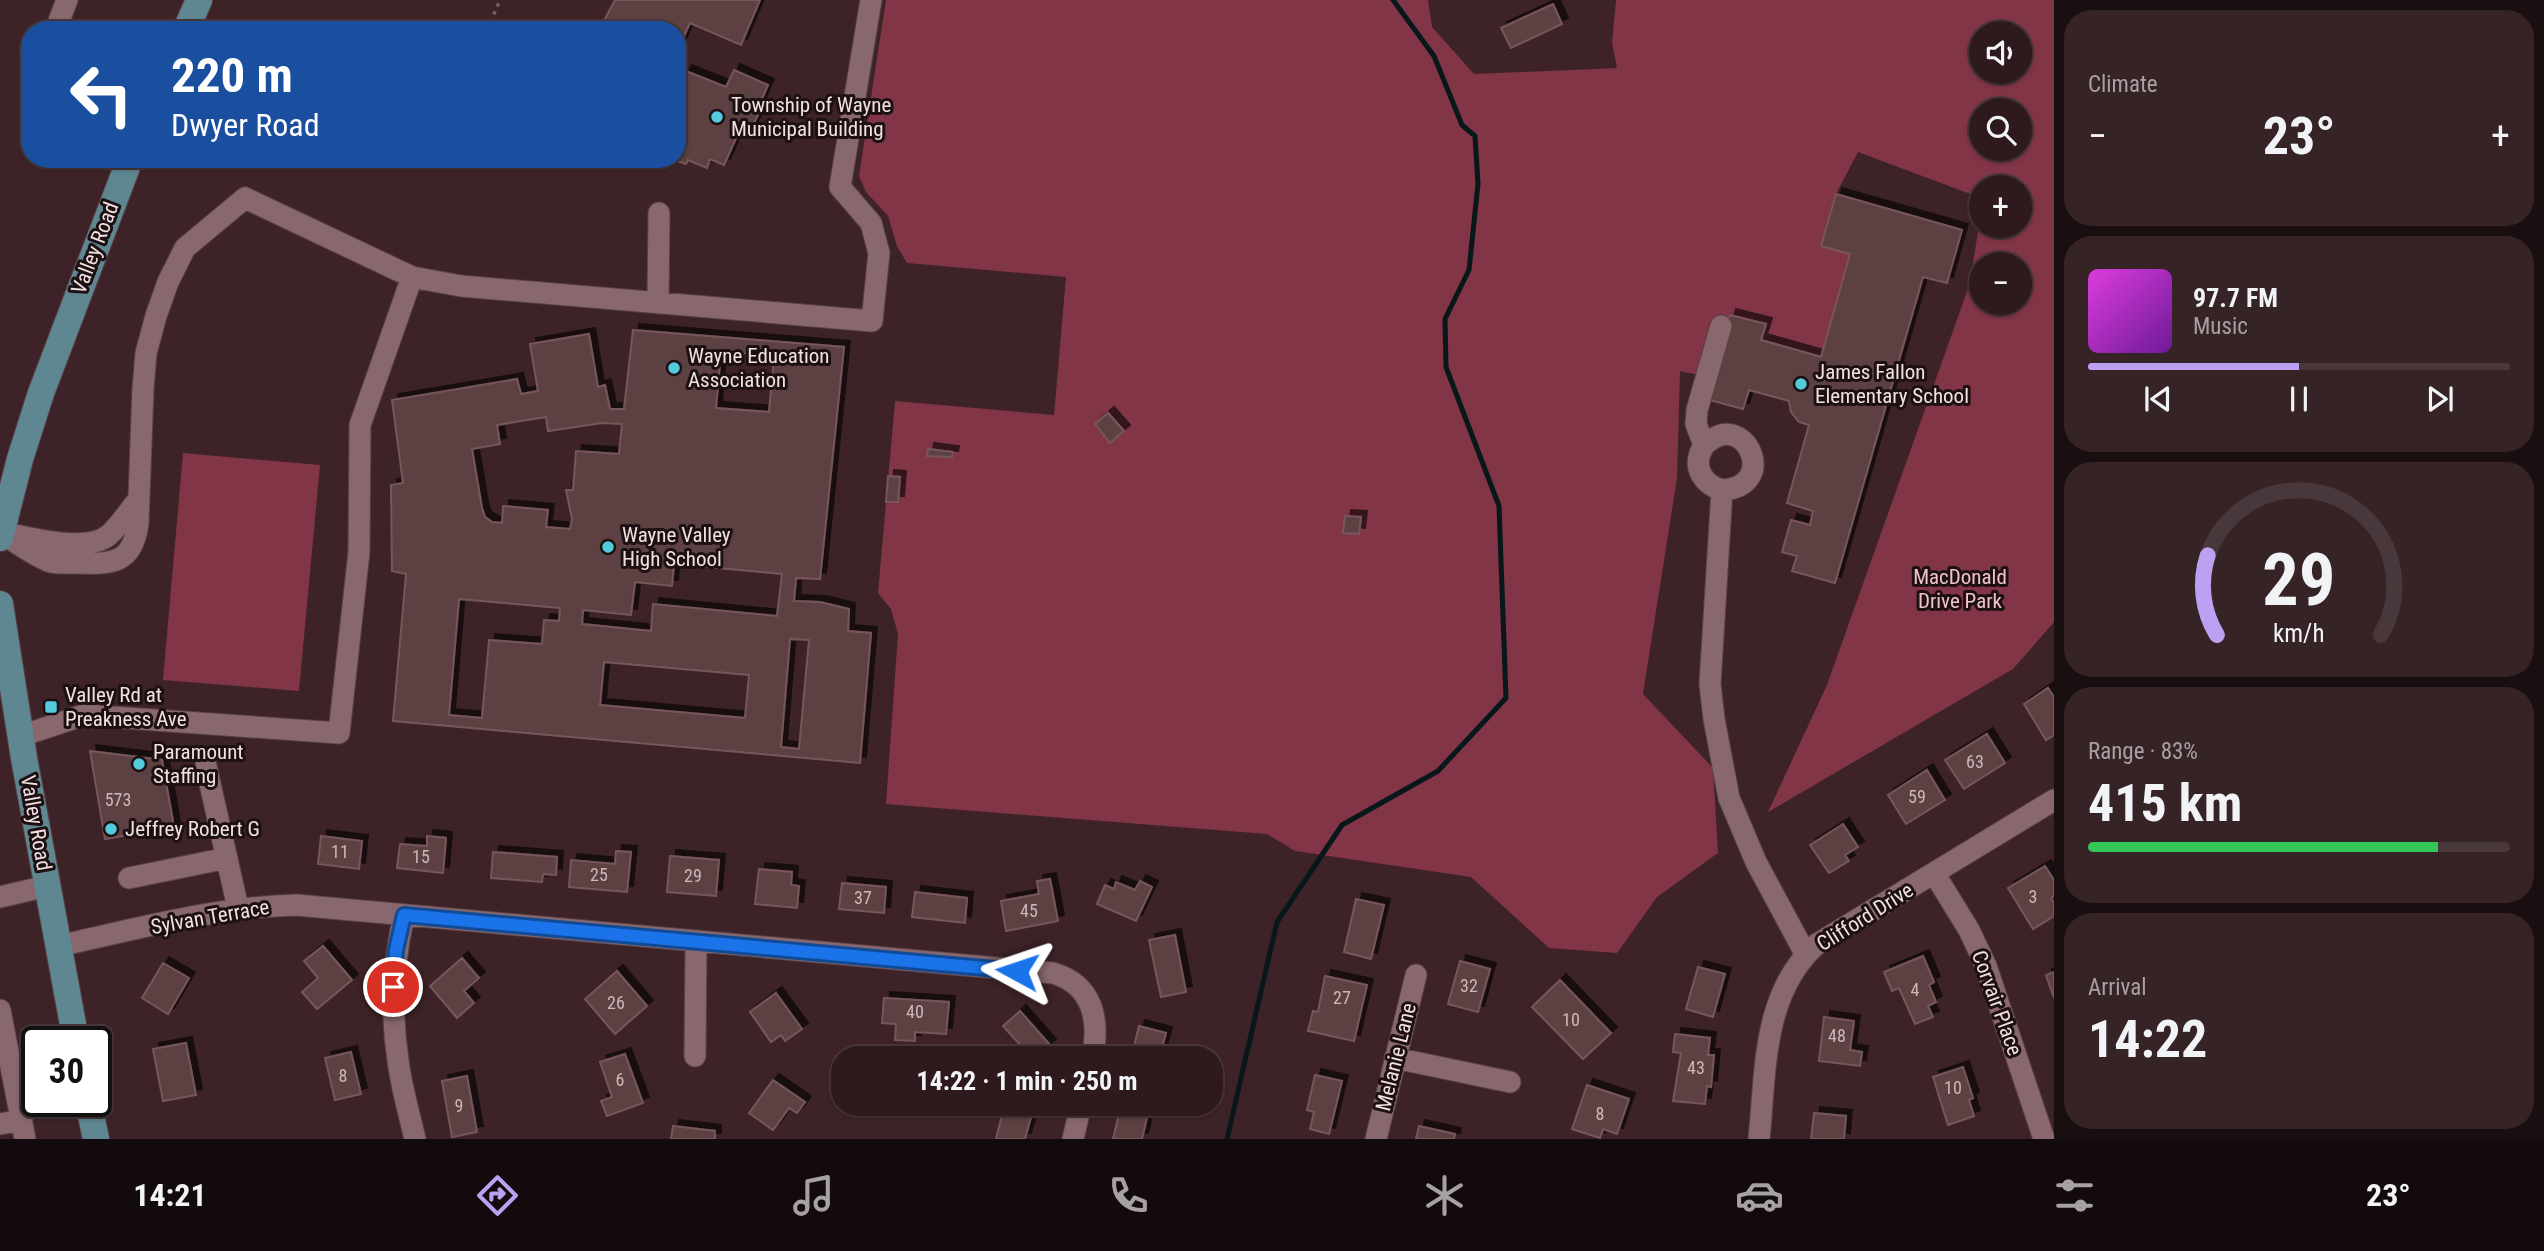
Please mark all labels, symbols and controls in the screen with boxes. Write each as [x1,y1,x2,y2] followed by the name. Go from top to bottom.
[1969,21,2032,315] map controls
[1969,21,2032,84] button: sound
[171,47,293,104] text: 220 m
[56,49,147,140] icon: left
[2088,71,2158,98] text: Climate
[731,93,891,141] place label: Township of Wayne Municipal Building
[1969,98,2032,161] button: search
[171,106,320,144] text: Dwyer Road
[2263,106,2335,167] text: 23°
[709,109,725,125] marker: Township of Wayne Municipal Building
[2088,114,2107,158] text: −
[2491,114,2510,158] text: +
[1969,175,2032,238] button: +
[67,199,123,297] street label: Valley Road
[1969,252,2032,315] button: −
[2193,283,2278,313] text: 97.7 FM
[2193,313,2248,340] text: Music
[688,344,829,392] place label: Wayne Education Association
[666,360,682,376] marker: Wayne Education Association
[1815,360,1969,408] place label: James Fallon Elementary School
[1793,376,1809,392] marker: James Fallon Elementary School
[2139,380,2177,418] icon: previous
[2280,380,2318,418] icon: pause
[2421,380,2459,418] icon: next
[622,523,731,571] place label: Wayne Valley High School
[2262,538,2336,624] text: 29
[600,539,616,555] marker: Wayne Valley High School
[1913,565,2007,613] park label: MacDonald Drive Park
[2273,619,2325,648] text: km/h
[65,683,187,731] place label: Valley Rd at Preakness Ave
[43,699,59,715] marker: Valley Rd at Preakness Ave
[2088,738,2198,765] text: Range · 83%
[153,740,244,788] place label: Paramount Staffing
[1966,751,1984,772] house number: 63
[131,756,147,772] marker: Paramount Staffing
[16,773,56,873] street label: Valley Road
[2088,773,2242,834] text: 415 km
[1908,786,1926,807] house number: 59
[105,789,131,810] house number: 573
[125,817,260,841] place label: Jeffrey Robert G
[103,821,119,837] marker: Jeffrey Robert G
[331,841,349,862] house number: 11
[412,846,430,867] house number: 15
[590,864,608,885] house number: 25
[684,865,702,886] house number: 29
[1813,878,1918,956] street label: Clifford Drive
[2029,886,2037,907] house number: 3
[854,887,872,908] house number: 37
[149,895,271,939] street label: Sylvan Terrace
[1020,900,1038,921] house number: 45
[980,934,1054,1008] position arrow
[1967,947,2027,1059] street label: Corvair Place
[363,957,423,1017] pin
[374,968,412,1006] icon: arrive
[2088,974,2147,1001] text: Arrival
[1460,975,1478,996] house number: 32
[1911,979,1920,1000] house number: 4
[1333,987,1351,1008] house number: 27
[607,992,625,1013] house number: 26
[1371,1000,1421,1113] street label: Melanie Lane
[906,1001,924,1022] house number: 40
[1562,1009,1580,1030] house number: 10
[2088,1009,2207,1070] text: 14:22
[1828,1025,1846,1046] house number: 48
[21,1026,112,1117] speed limit sign: 30
[1687,1057,1705,1078] house number: 43
[339,1065,347,1086] house number: 8
[917,1066,1137,1096] text: 14:22 · 1 min · 250 m
[616,1069,624,1090] house number: 6
[1944,1077,1962,1098] house number: 10
[455,1095,463,1116] house number: 9
[1596,1103,1604,1124] house number: 8
[473,1171,522,1220] icon: directions
[789,1171,838,1220] icon: music
[1104,1171,1153,1220] icon: phone
[1420,1171,1469,1220] icon: climate
[1735,1171,1784,1220] icon: car
[2050,1171,2099,1220] icon: filters
[133,1176,207,1214] text: 14:21
[2366,1176,2411,1214] text: 23°

